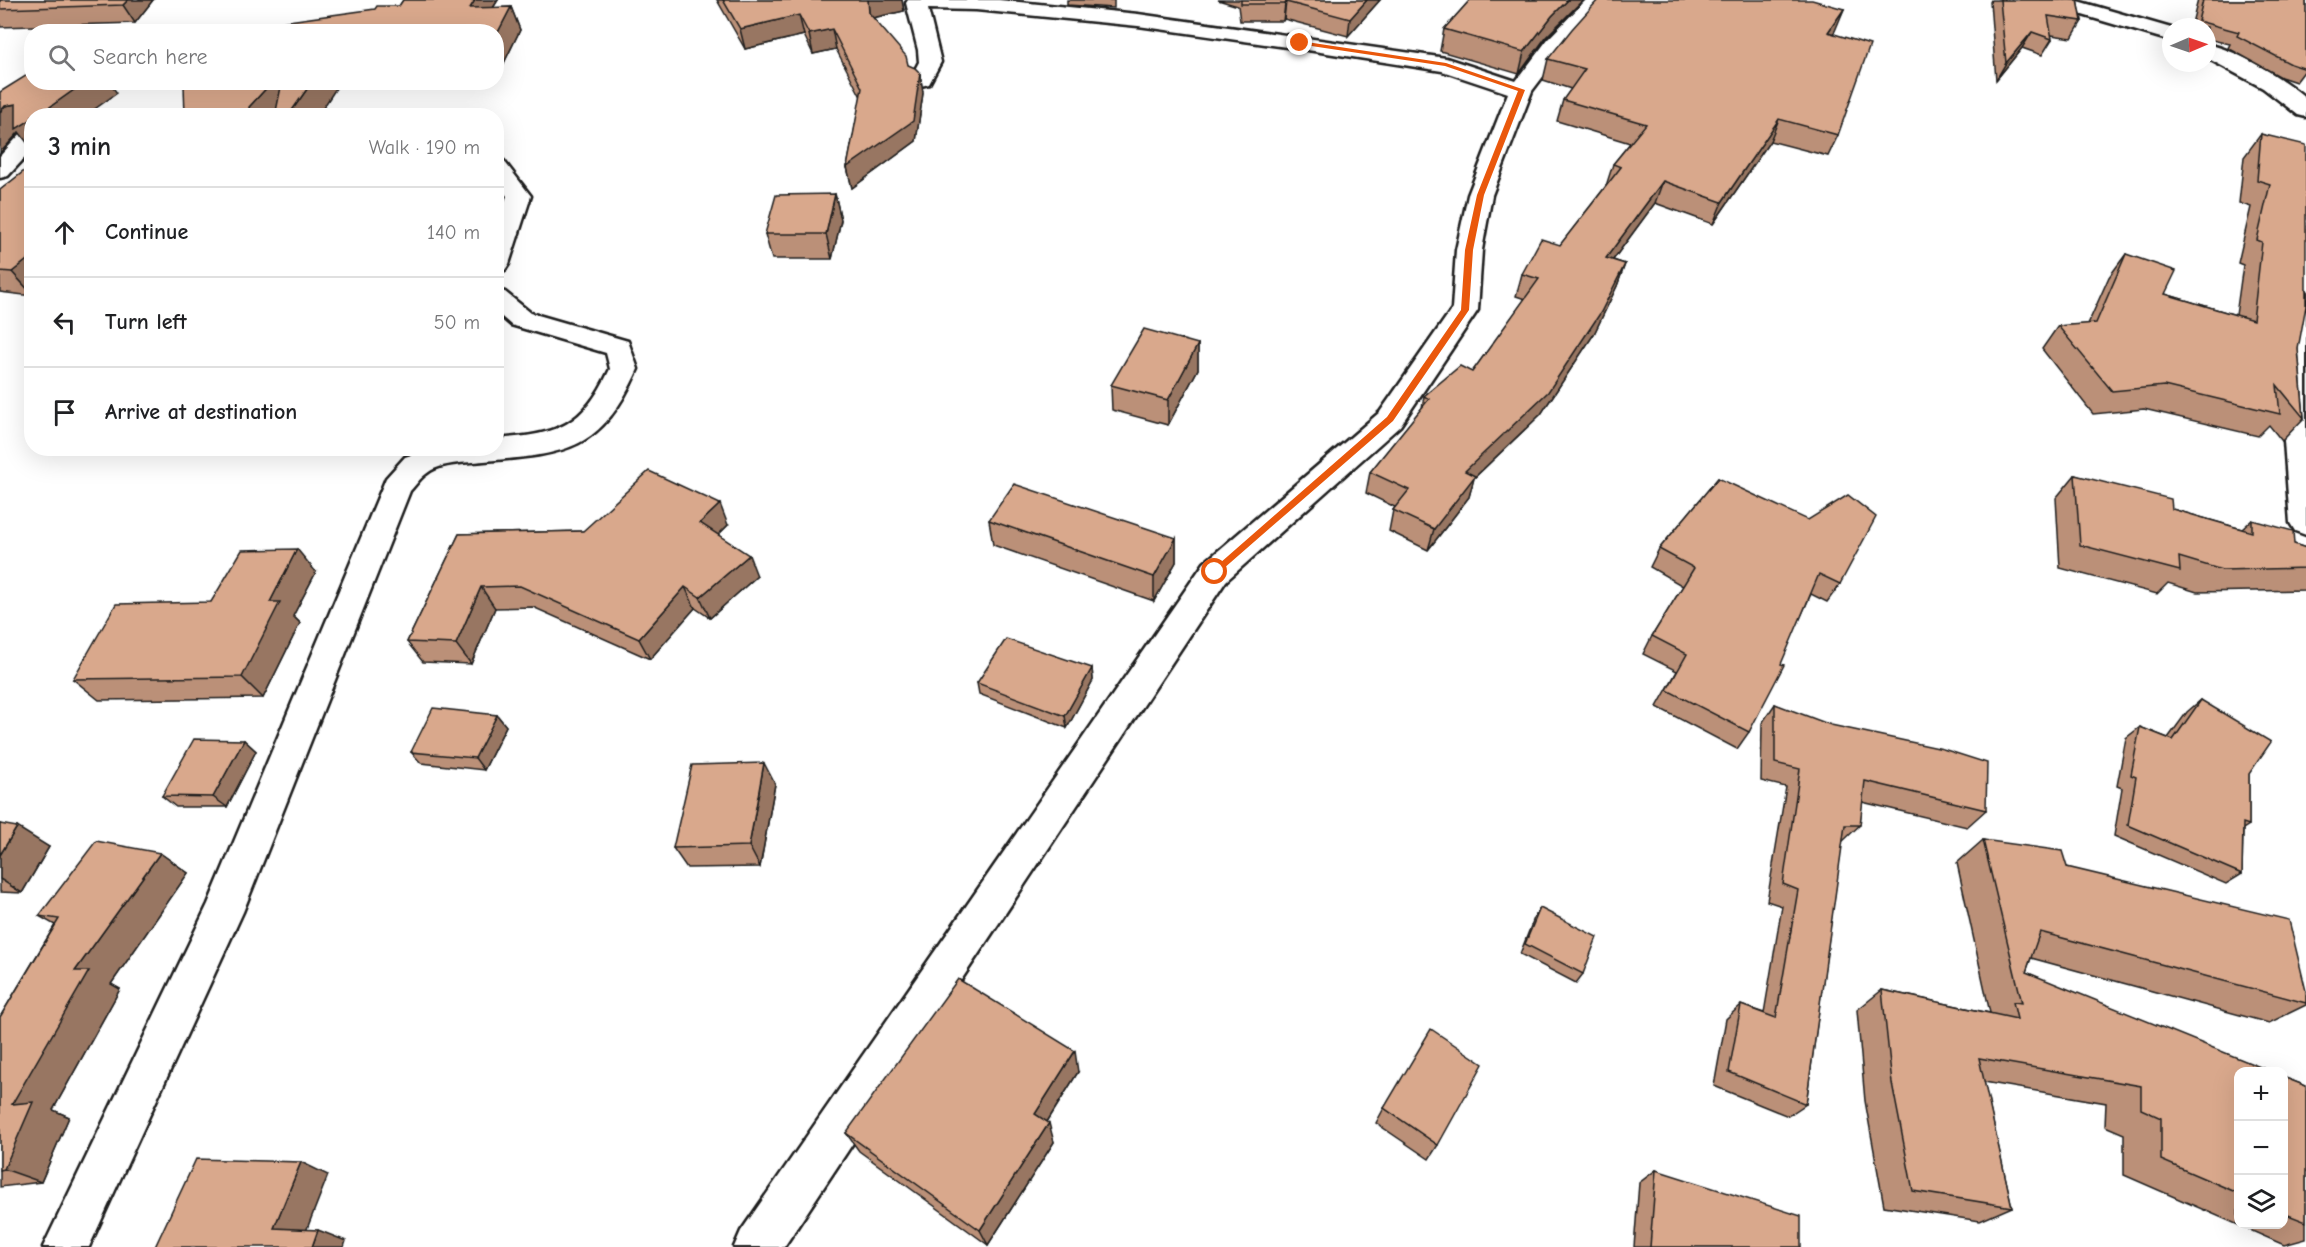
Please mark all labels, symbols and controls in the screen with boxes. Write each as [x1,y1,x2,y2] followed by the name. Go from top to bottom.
[2162,18,2216,72] north arrow
[24,24,504,90] search box
[1286,29,1312,55] route end
[45,41,78,74] icon: search
[93,44,208,70] text: Search here
[48,132,111,162] text: 3 min
[369,136,480,159] text: Walk · 190 m
[48,216,81,249] icon: ahead
[105,219,188,245] text: Continue
[427,221,480,244] text: 140 m
[48,306,81,339] icon: left
[105,309,187,335] text: Turn left
[434,311,480,334] text: 50 m
[48,396,81,429] icon: arrive
[105,399,297,425] text: Arrive at destination
[1201,558,1227,584] route start
[2234,1067,2288,1229] map controls
[2234,1067,2288,1121] button: +
[2234,1121,2288,1175] button: −
[2234,1175,2288,1229] button: layers

